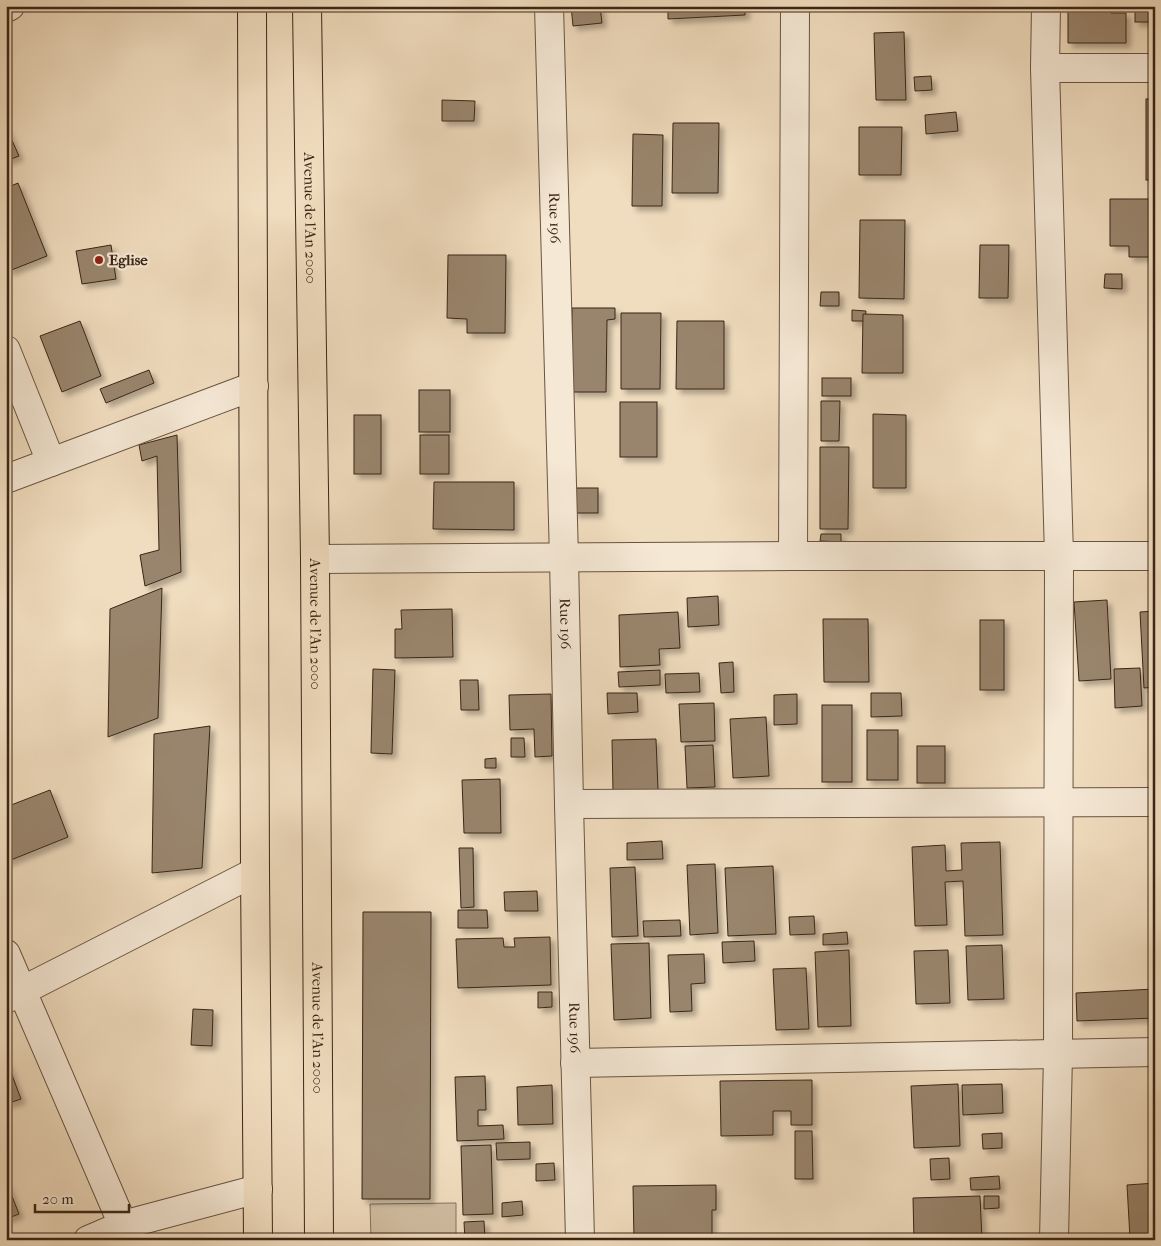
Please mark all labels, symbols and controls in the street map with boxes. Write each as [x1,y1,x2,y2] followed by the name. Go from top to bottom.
[300,151,320,284] street label: Avenue de l'An 2000
[545,192,564,245] street label: Rue 196
[109,251,148,269] place label: Eglise
[93,254,105,266] marker: Eglise
[306,557,325,690] street label: Avenue de l'An 2000
[556,598,575,650] street label: Rue 196
[308,961,327,1094] street label: Avenue de l'An 2000
[565,1002,584,1054] street label: Rue 196
[35,1181,129,1213] scale bar
[42,1190,74,1208] text: 20 m

